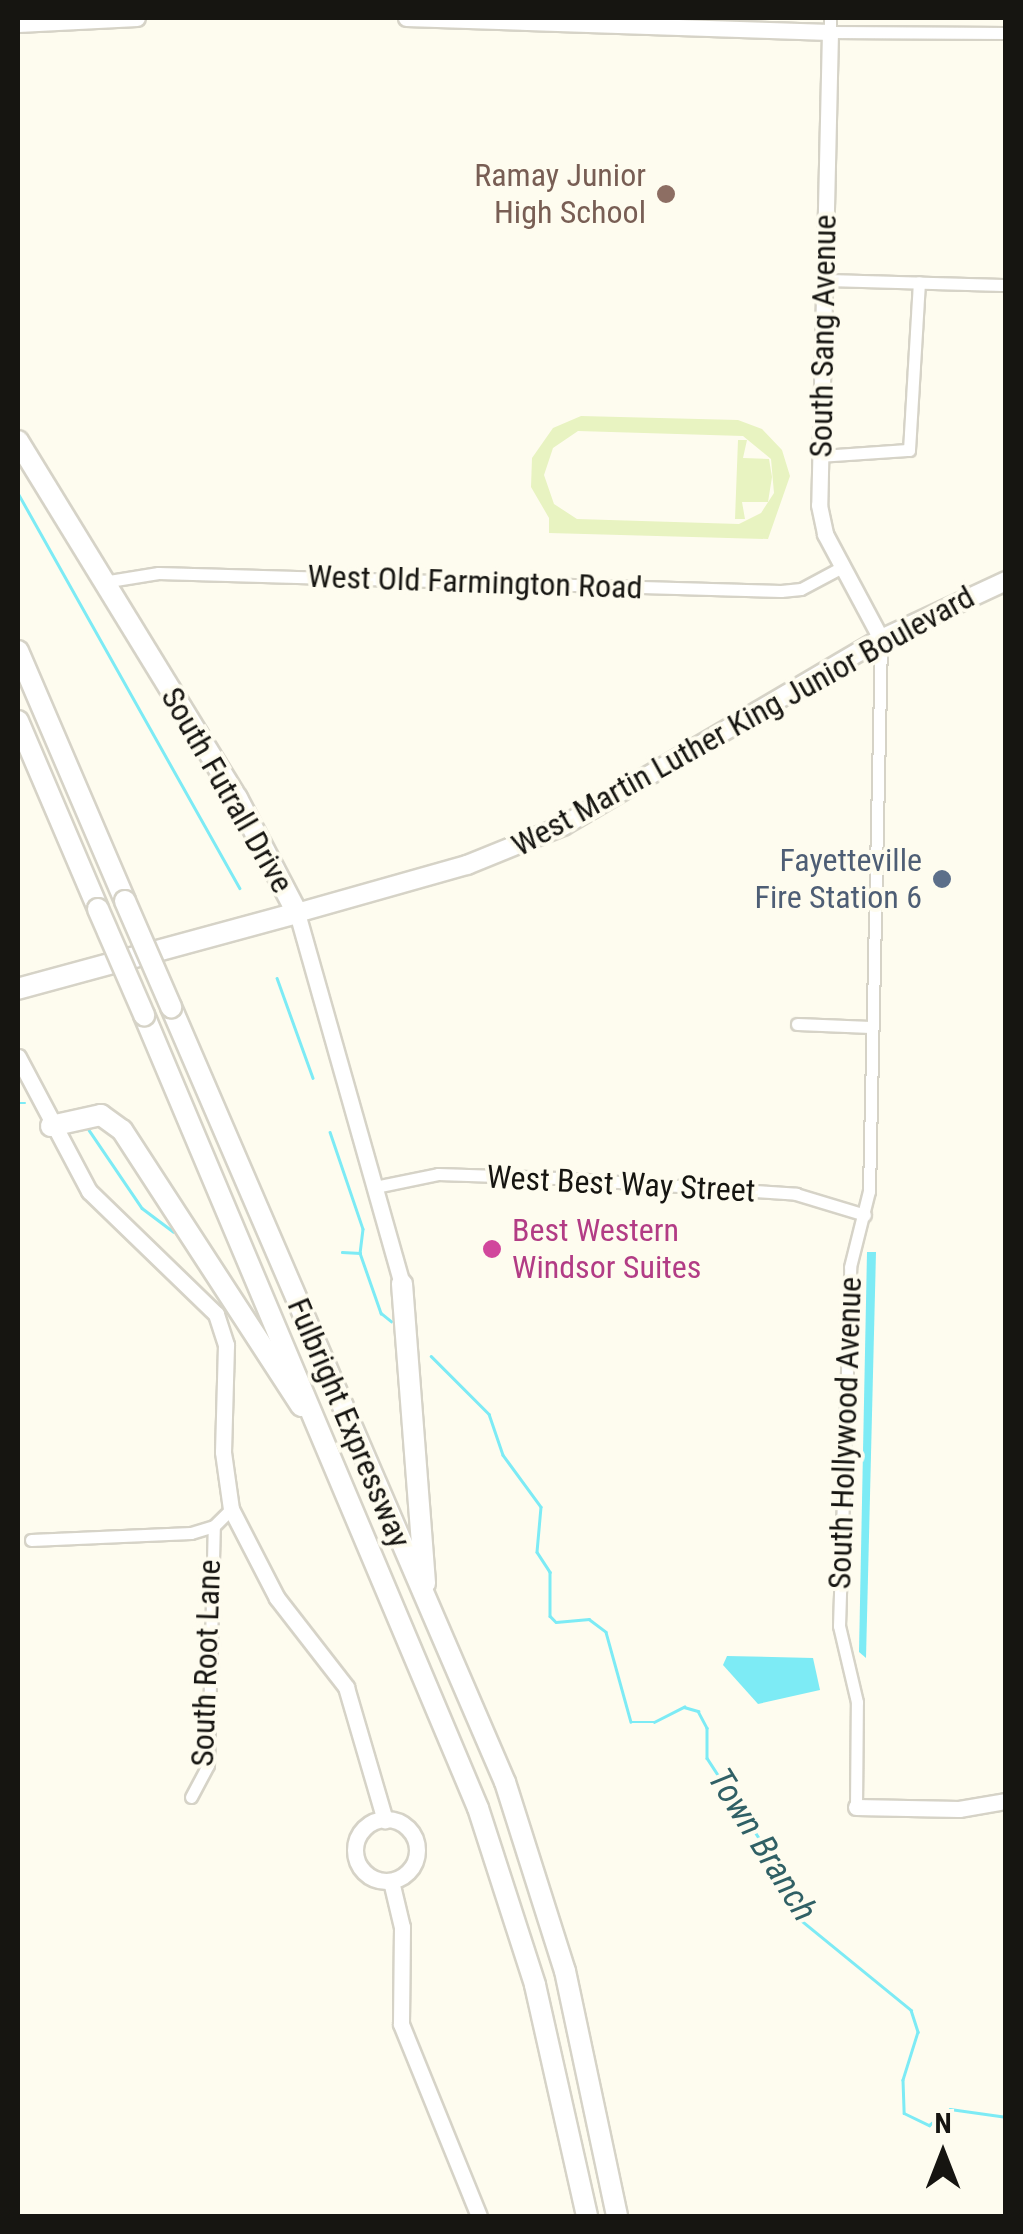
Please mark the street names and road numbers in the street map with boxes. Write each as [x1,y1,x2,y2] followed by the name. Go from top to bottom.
[802,214,844,458] street label: South Sang Avenue
[307,557,643,607] street label: West Old Farmington Road
[505,578,981,864] street label: West Martin Luther King Junior Boulevard
[153,681,301,899] street label: South Futrall Drive
[486,1158,756,1210] street label: West Best Way Street
[820,1276,870,1590] street label: South Hollywood Avenue
[279,1292,419,1554] street label: Fulbright Expressway
[183,1559,229,1767] street label: South Root Lane

